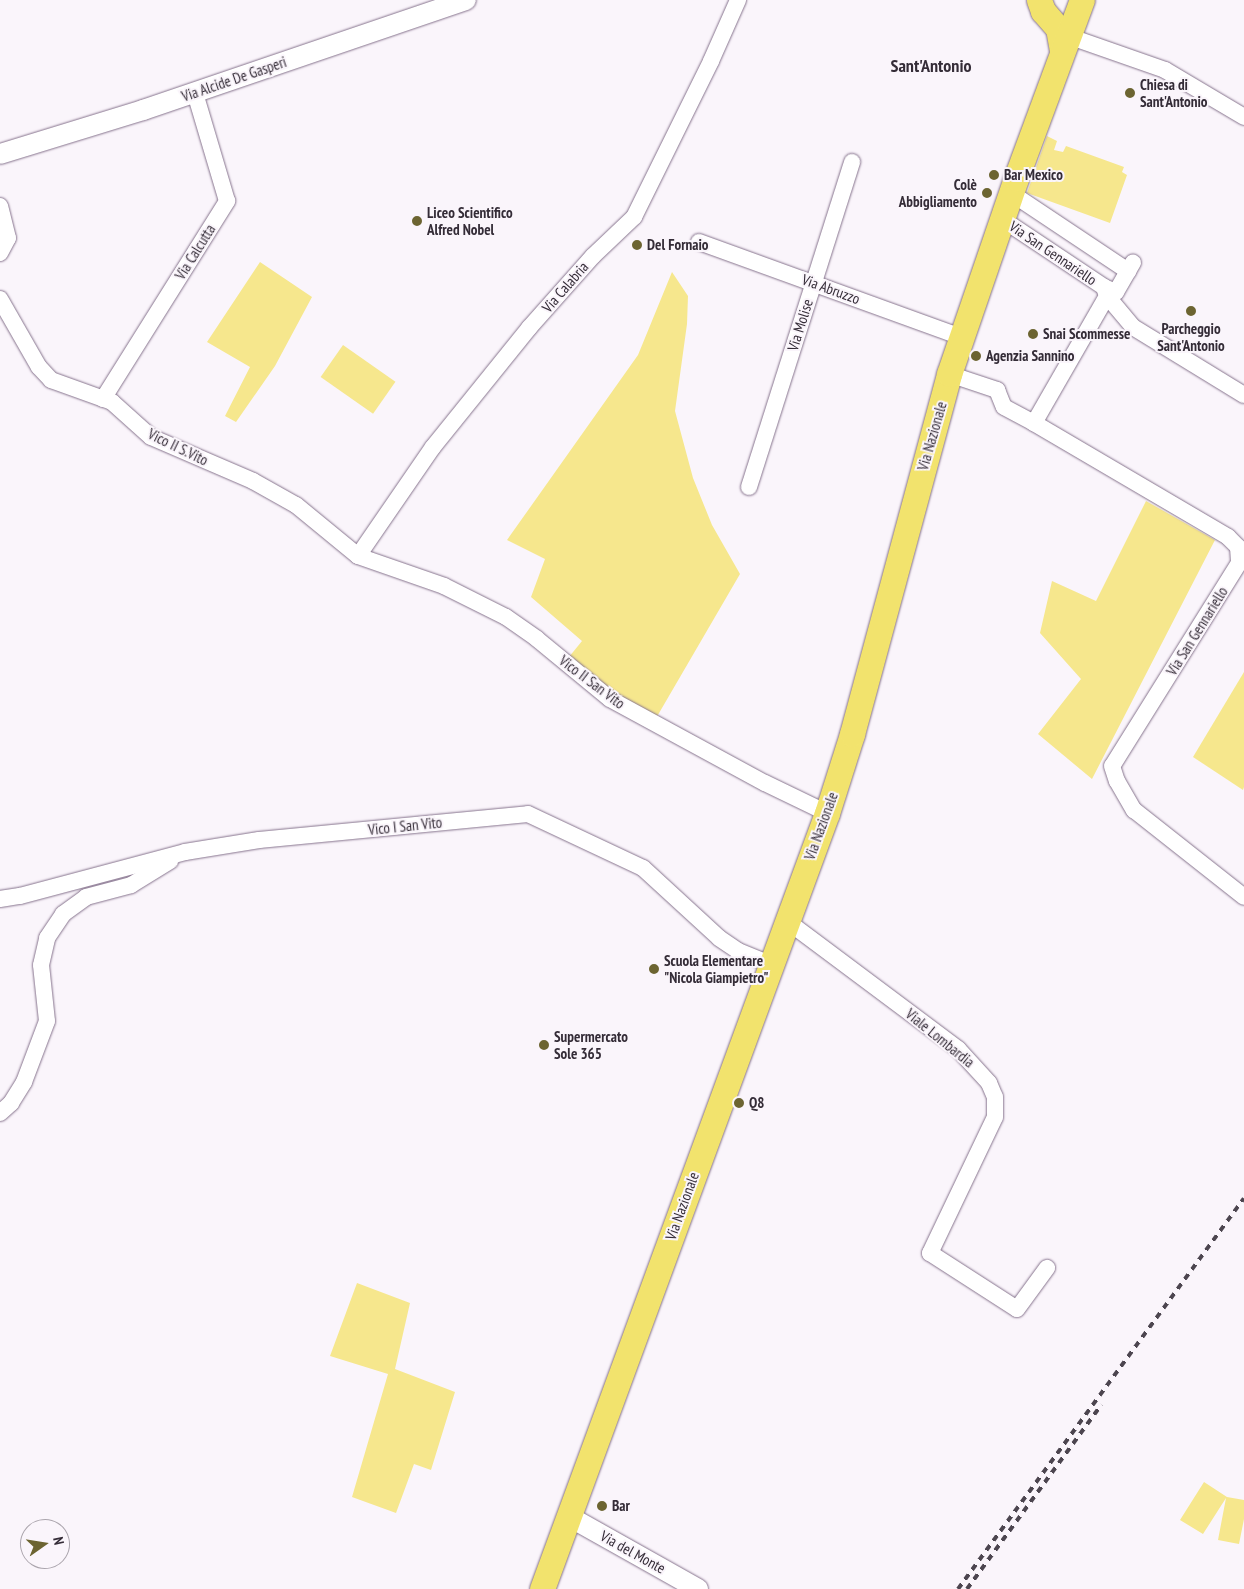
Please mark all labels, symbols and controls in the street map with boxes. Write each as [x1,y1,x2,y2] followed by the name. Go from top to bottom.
[179,53,289,105] street label: Via Alcide De Gasperi
[891,55,971,77] district label: Sant'Antonio
[1140,75,1207,110] place label: Chiesa di Sant'Antonio
[1124,87,1136,99] marker: Chiesa di Sant'Antonio
[1004,166,1063,184] place label: Bar Mexico
[988,169,1000,181] marker: Bar Mexico
[899,175,977,210] place label: Colè Abbigliamento
[981,187,993,199] marker: Colè Abbigliamento
[427,203,513,238] place label: Liceo Scientifico Alfred Nobel
[411,215,423,227] marker: Liceo Scientifico Alfred Nobel
[1006,217,1100,289] street label: Via San Gennariello
[171,221,219,283] street label: Via Calcutta
[647,236,708,254] place label: Del Fornaio
[631,239,643,251] marker: Del Fornaio
[538,258,592,316] street label: Via Calabria
[799,270,863,308] street label: Via Abruzzo
[784,297,816,353] street label: Via Molise
[1185,305,1197,317] marker: Parcheggio Sant'Antonio
[1157,319,1225,354] place label: Parcheggio Sant'Antonio
[1043,325,1131,343] place label: Snai Scommesse
[1027,328,1039,340] marker: Snai Scommesse
[986,347,1074,365] place label: Agenzia Sannino
[970,350,982,362] marker: Agenzia Sannino
[914,399,950,473] street label: Via Nazionale
[145,425,211,469] street label: Vico II S.Vito
[1163,583,1231,679] street label: Via San Gennariello
[555,651,629,713] street label: Vico II San Vito
[800,790,842,862] street label: Via Nazionale
[367,813,443,839] street label: Vico I San Vito
[664,951,769,986] place label: Scuola Elementare "Nicola Giampietro"
[648,963,660,975] marker: Scuola Elementare "Nicola Giampietro"
[902,1005,978,1071] street label: Viale Lombardia
[554,1027,628,1062] place label: Supermercato Sole 365
[538,1039,550,1051] marker: Supermercato Sole 365
[749,1094,764,1112] place label: Q8
[733,1097,745,1109] marker: Q8
[661,1170,703,1242] street label: Via Nazionale
[612,1497,630,1515] place label: Bar
[596,1500,608,1512] marker: Bar
[20,1519,70,1569] north arrow
[597,1527,669,1577] street label: Via del Monte
[49,1535,68,1547] text: N

